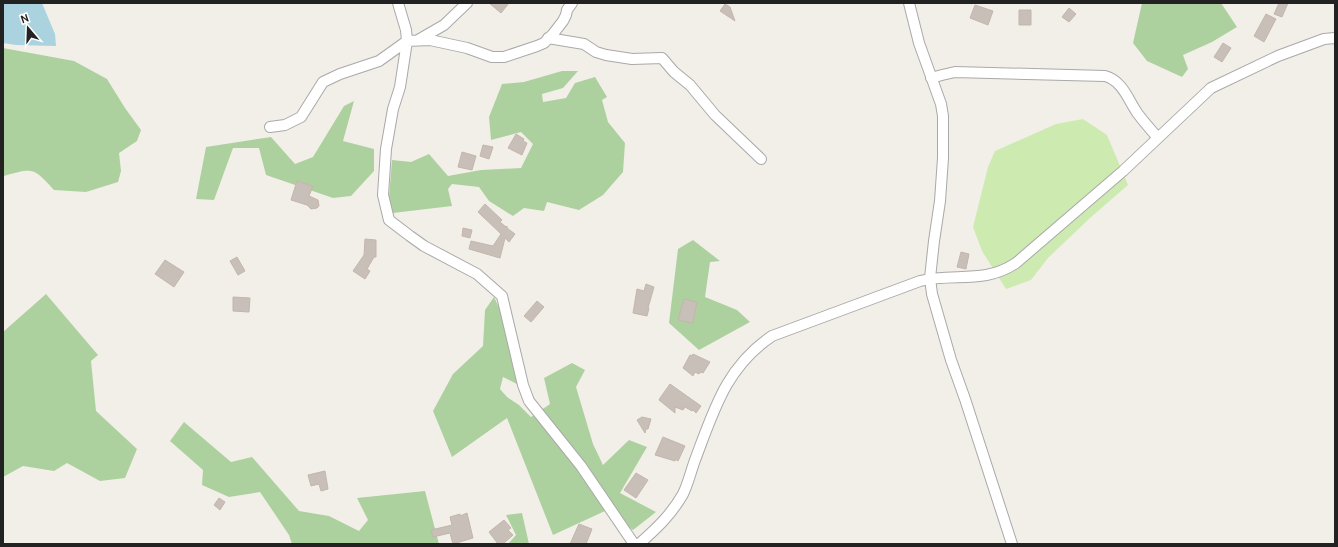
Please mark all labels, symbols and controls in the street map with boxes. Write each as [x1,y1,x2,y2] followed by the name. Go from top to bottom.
[8,8,48,48] north arrow
[19,11,31,26] text: N

